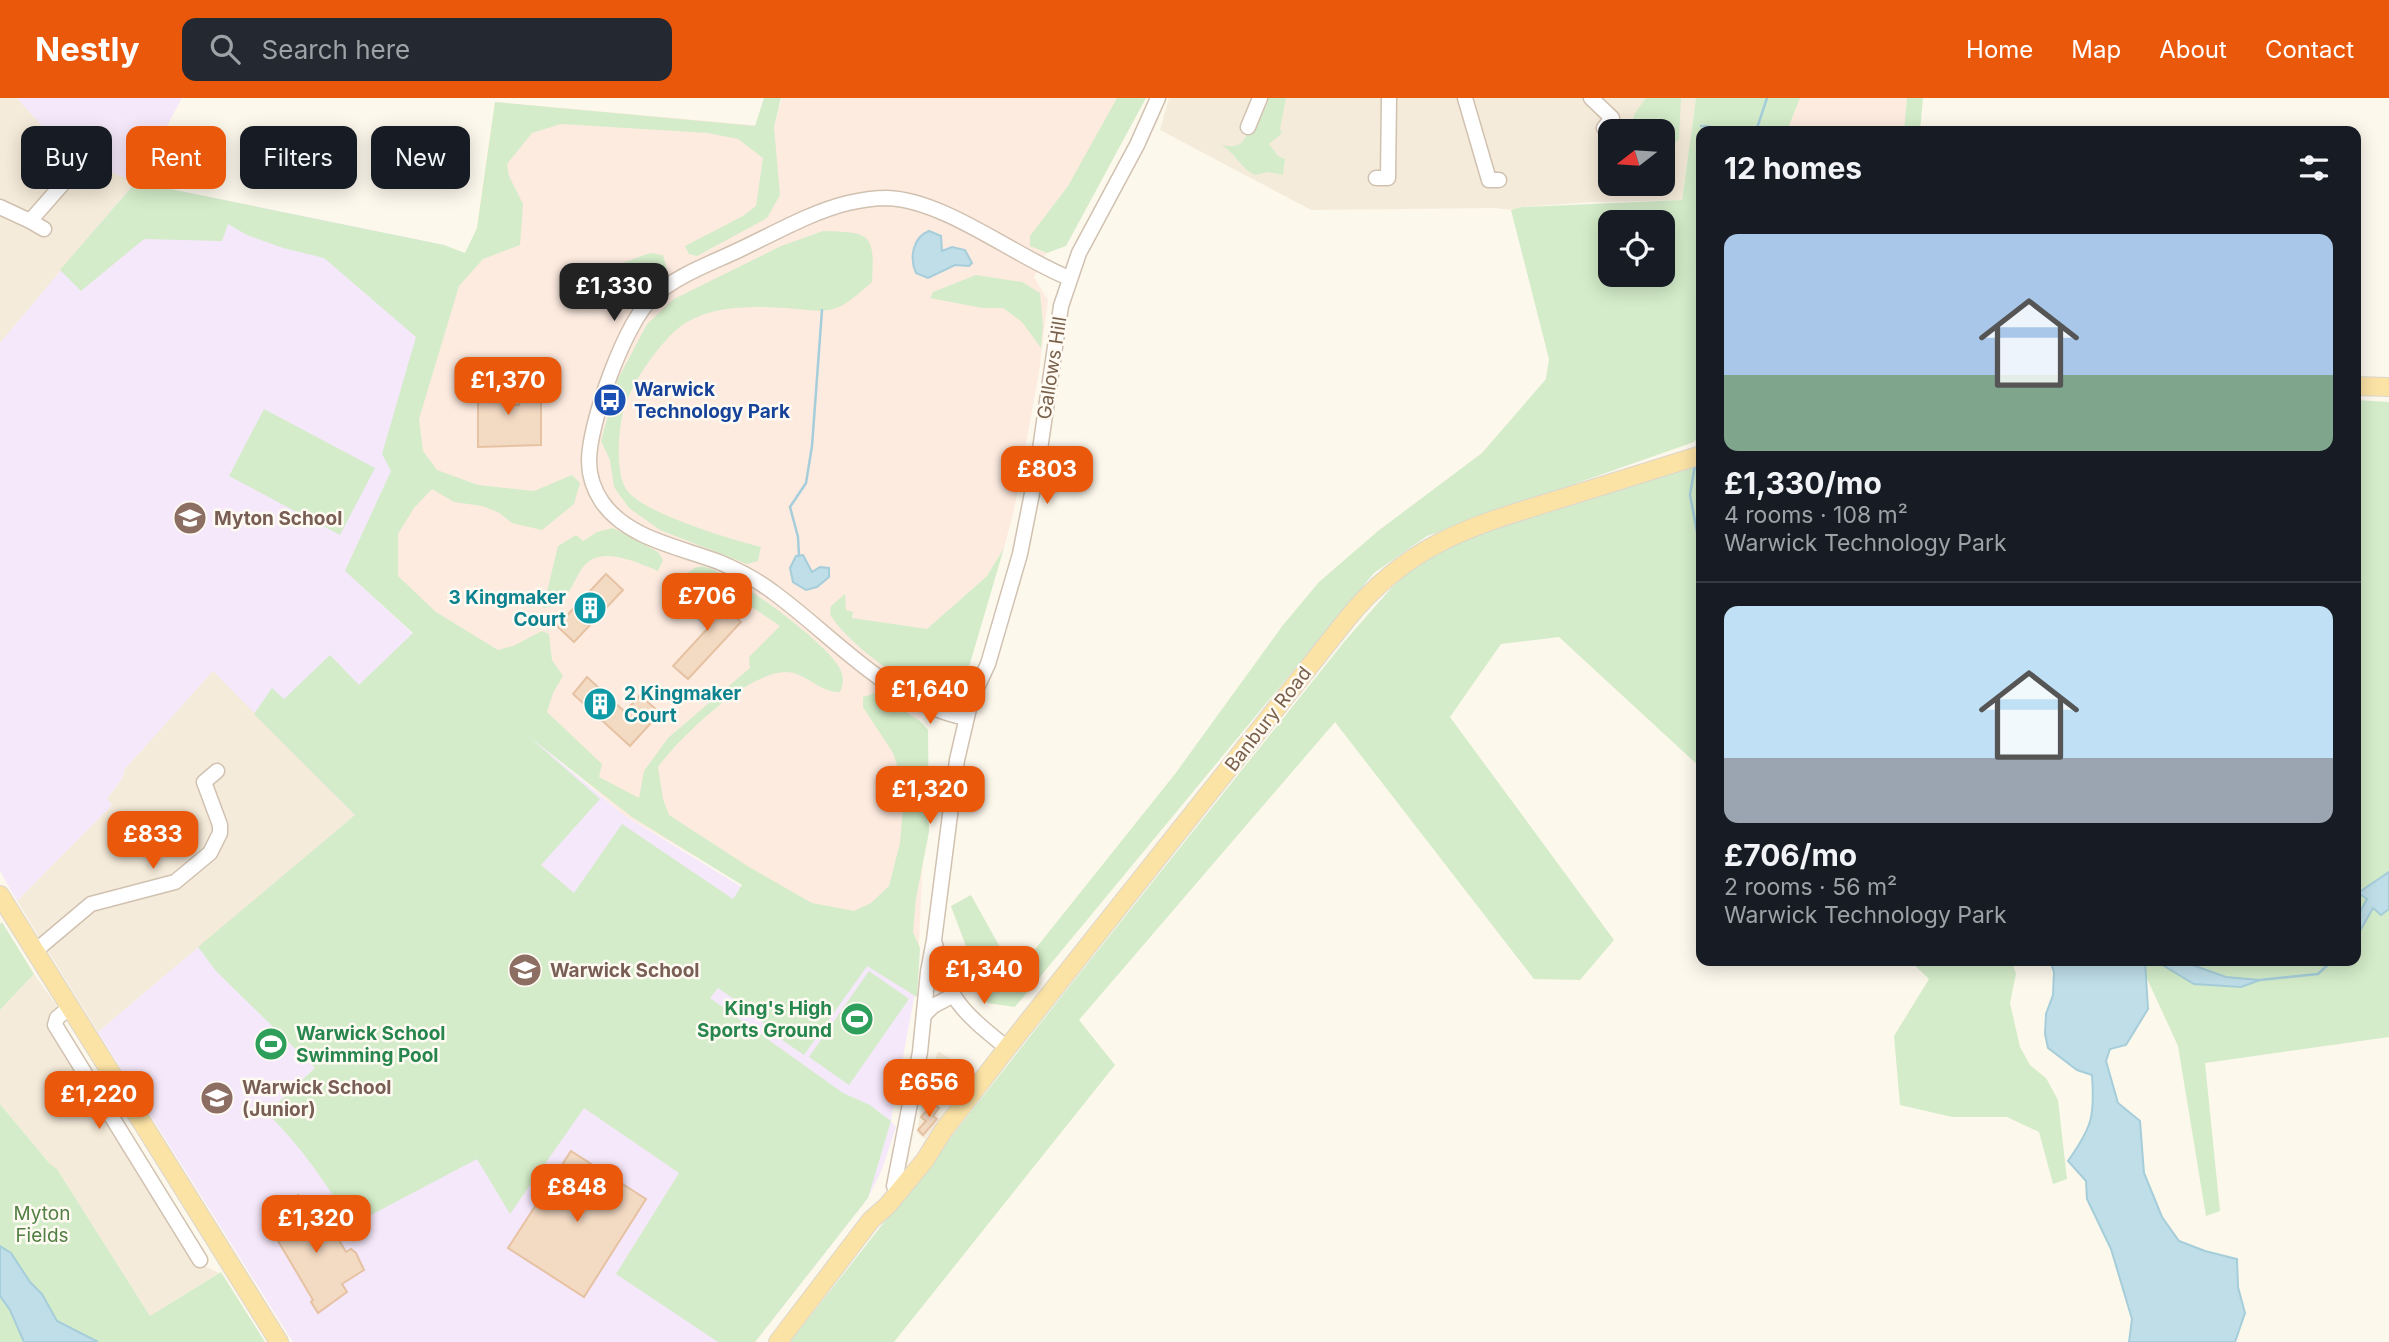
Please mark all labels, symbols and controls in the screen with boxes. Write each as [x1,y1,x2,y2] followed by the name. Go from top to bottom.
[182,18,672,81] search box
[35,29,140,69] text: Nestly
[206,30,244,68] icon: search
[262,34,410,65] text: Search here
[1966,35,2033,64] text: Home
[2071,35,2121,64] text: Map
[2159,35,2227,64] text: About
[2265,35,2354,64] text: Contact
[1598,119,1675,196] north arrow
[1598,119,1675,287] map controls
[21,126,112,189] chip: Buy
[126,126,226,189] chip: Rent
[240,126,357,189] chip: Filters
[371,126,470,189] chip: New
[2295,149,2333,187] icon: filters
[1724,150,1862,186] text: 12 homes
[1598,210,1675,287] button: locate
[557,264,671,323] pin: £1,330
[576,272,652,300] text: £1,330
[1966,280,2092,406] icon: home
[1033,315,1071,421] street label: Gallows Hill
[451,358,565,417] pin: £1,370
[470,366,546,394] text: £1,370
[634,378,790,423] place label: Warwick Technology Park
[591,381,629,419] bus stop icon: Warwick Technology Park
[1006,446,1088,506] pin: £803
[1017,455,1077,483] text: £803
[1724,465,1882,501] text: £1,330/mo
[171,499,209,537] school or university icon: Myton School
[1724,501,1908,529] text: 4 rooms · 108 m²
[214,507,342,530] place label: Myton School
[1724,529,2007,557] text: Warwick Technology Park
[666,574,748,633] pin: £706
[678,582,736,610] text: £706
[448,586,566,631] place label: 3 Kingmaker Court
[571,589,609,627] building icon: 3 Kingmaker Court
[1966,652,2092,778] icon: home
[1220,662,1316,776] street label: Banbury Road
[873,666,987,726] pin: £1,640
[891,675,969,703] text: £1,640
[624,682,742,727] place label: 2 Kingmaker Court
[581,685,619,723] building icon: 2 Kingmaker Court
[873,766,987,826] pin: £1,320
[892,775,968,803] text: £1,320
[112,812,194,871] pin: £833
[123,820,183,848] text: £833
[1724,837,1857,873] text: £706/mo
[1724,873,1897,901] text: 2 rooms · 56 m²
[1724,901,2007,929] text: Warwick Technology Park
[927,946,1041,1006] pin: £1,340
[506,951,544,989] school or university icon: Warwick School
[945,955,1023,983] text: £1,340
[550,959,699,982] place label: Warwick School
[697,997,832,1042] place label: King's High Sports Ground
[838,1000,876,1038] sports icon: King's High Sports Ground
[296,1022,445,1067] place label: Warwick School Swimming Pool
[252,1025,290,1063] sports icon: Warwick School Swimming Pool
[888,1060,970,1119] pin: £656
[899,1068,959,1096] text: £656
[42,1072,156,1131] pin: £1,220
[242,1076,391,1121] place label: Warwick School (Junior)
[198,1079,236,1117] school or university icon: Warwick School (Junior)
[61,1080,137,1108] text: £1,220
[536,1164,618,1224] pin: £848
[547,1173,607,1201] text: £848
[259,1196,373,1255] pin: £1,320
[14,1202,70,1247] park label: Myton Fields
[278,1204,354,1232] text: £1,320

